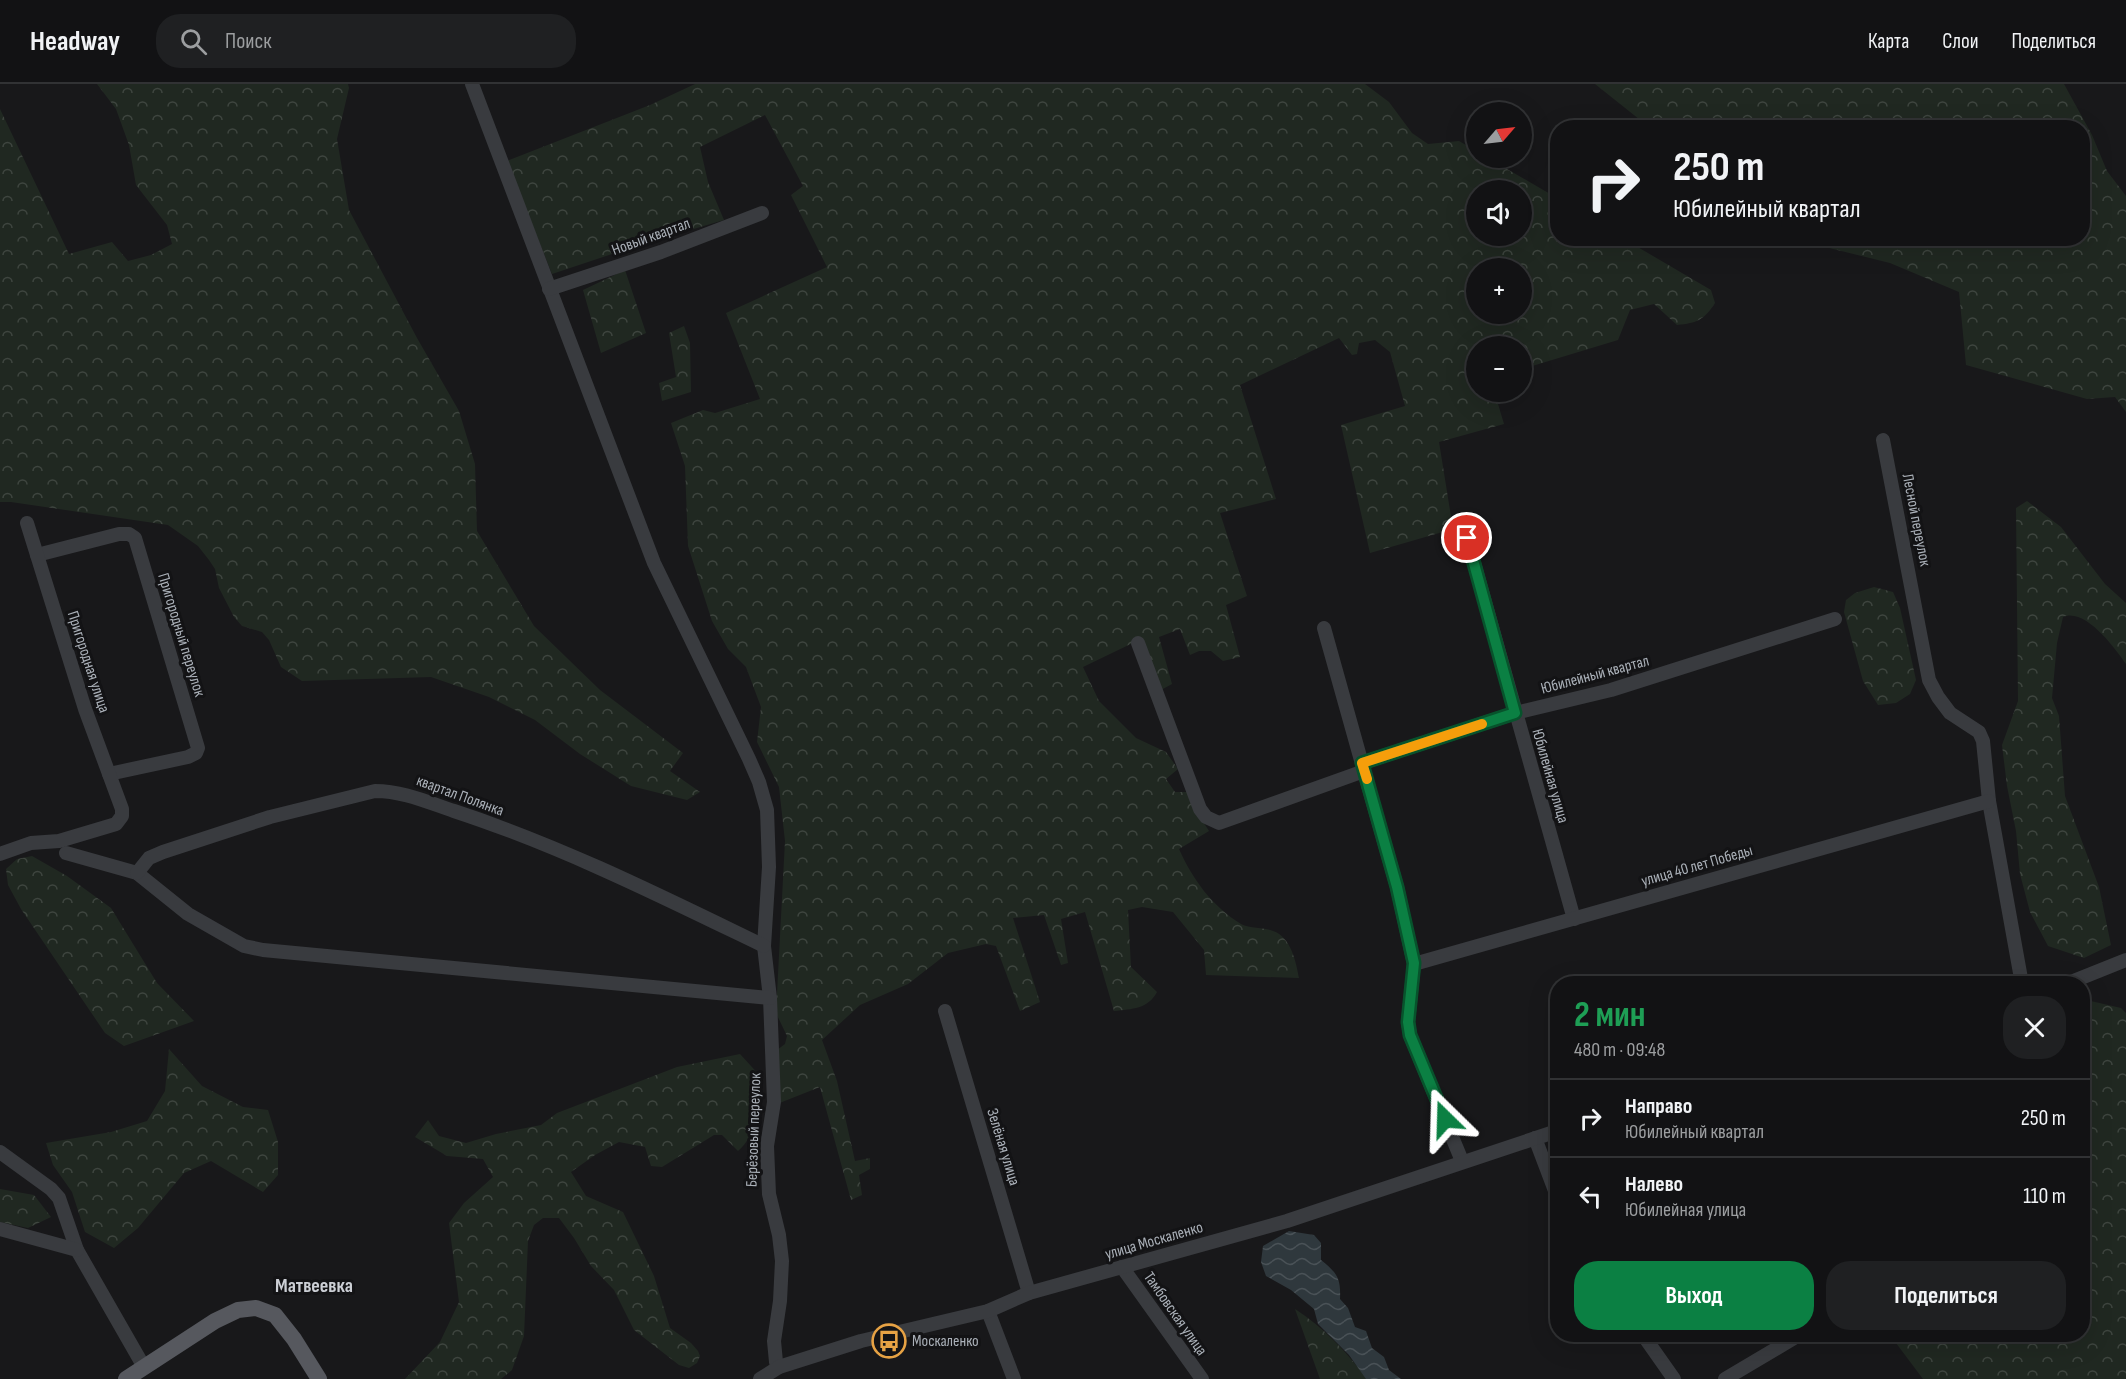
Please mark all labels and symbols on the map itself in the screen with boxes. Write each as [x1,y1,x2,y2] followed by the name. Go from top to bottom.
[1466,102,1532,168] north arrow
[609,214,693,260] street label: Новый квартал
[1898,472,1934,569] street label: Лесной переулок
[1441,512,1492,563] pin
[153,571,209,700] street label: Пригородный переулок
[63,609,113,715] street label: Пригородная улица
[1539,651,1651,699] street label: Юбилейный квартал
[1527,727,1573,825] street label: Юбилейная улица
[414,771,506,821] street label: квартал Полянка
[1639,841,1755,891] street label: улица 40 лет Победы
[743,1072,766,1187] street label: Берёзовый переулок
[1413,1087,1477,1151] position arrow
[982,1106,1024,1188] street label: Зелёная улица
[1103,1218,1205,1264] street label: улица Москаленко
[1139,1269,1211,1359] street label: Тамбовская улица
[275,1274,353,1298] district label: Матвеевка
[871,1323,907,1359] bus stop icon: Москаленко
[912,1332,979,1351] place label: Москаленко

